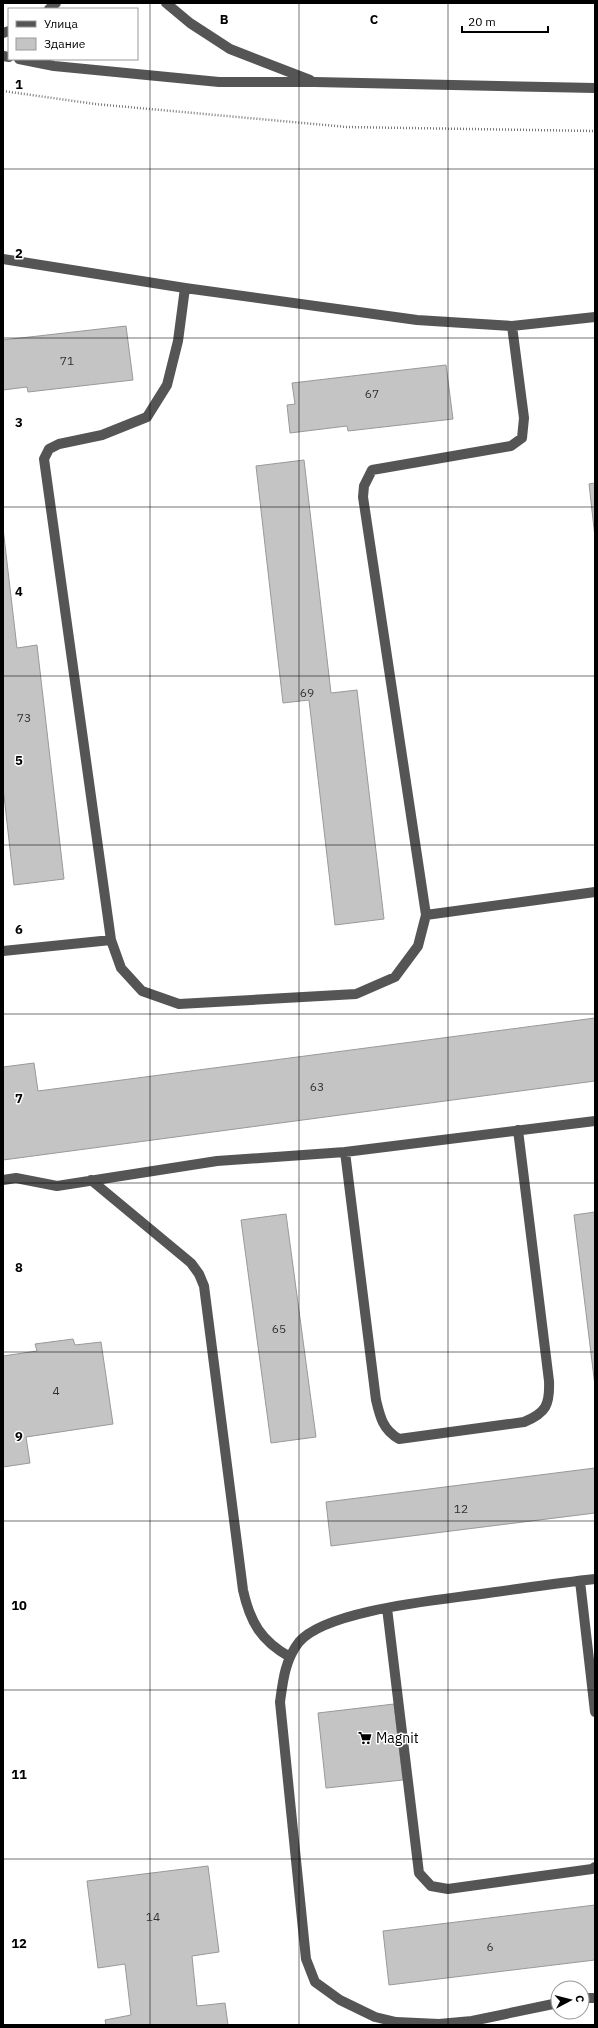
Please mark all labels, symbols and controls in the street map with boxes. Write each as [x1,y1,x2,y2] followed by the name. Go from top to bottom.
[8,8,138,60] legend
[462,8,548,34] scale bar
[220,11,229,28] text: B
[370,11,379,28] text: C
[468,14,496,29] text: 20 m
[44,16,78,31] text: Улица
[44,36,86,51] text: Здание
[15,76,23,93] text: 1
[15,245,23,262] text: 2
[60,353,74,368] house number: 71
[365,386,379,401] house number: 67
[15,414,23,431] text: 3
[15,583,23,600] text: 4
[300,685,314,700] house number: 69
[17,710,31,725] house number: 73
[15,752,23,769] text: 5
[15,921,23,938] text: 6
[310,1079,324,1094] house number: 63
[15,1090,23,1107] text: 7
[15,1259,23,1276] text: 8
[272,1321,286,1336] house number: 65
[52,1383,60,1398] house number: 4
[15,1428,23,1445] text: 9
[454,1501,468,1516] house number: 12
[11,1597,27,1614] text: 10
[376,1729,419,1747] place label: Magnit
[357,1730,373,1746] supermarket icon: Magnit
[11,1766,27,1783] text: 11
[146,1909,160,1924] house number: 14
[11,1935,27,1952] text: 12
[486,1939,494,1954] house number: 6
[550,1980,590,2020] north arrow
[573,1994,587,2003] text: С

